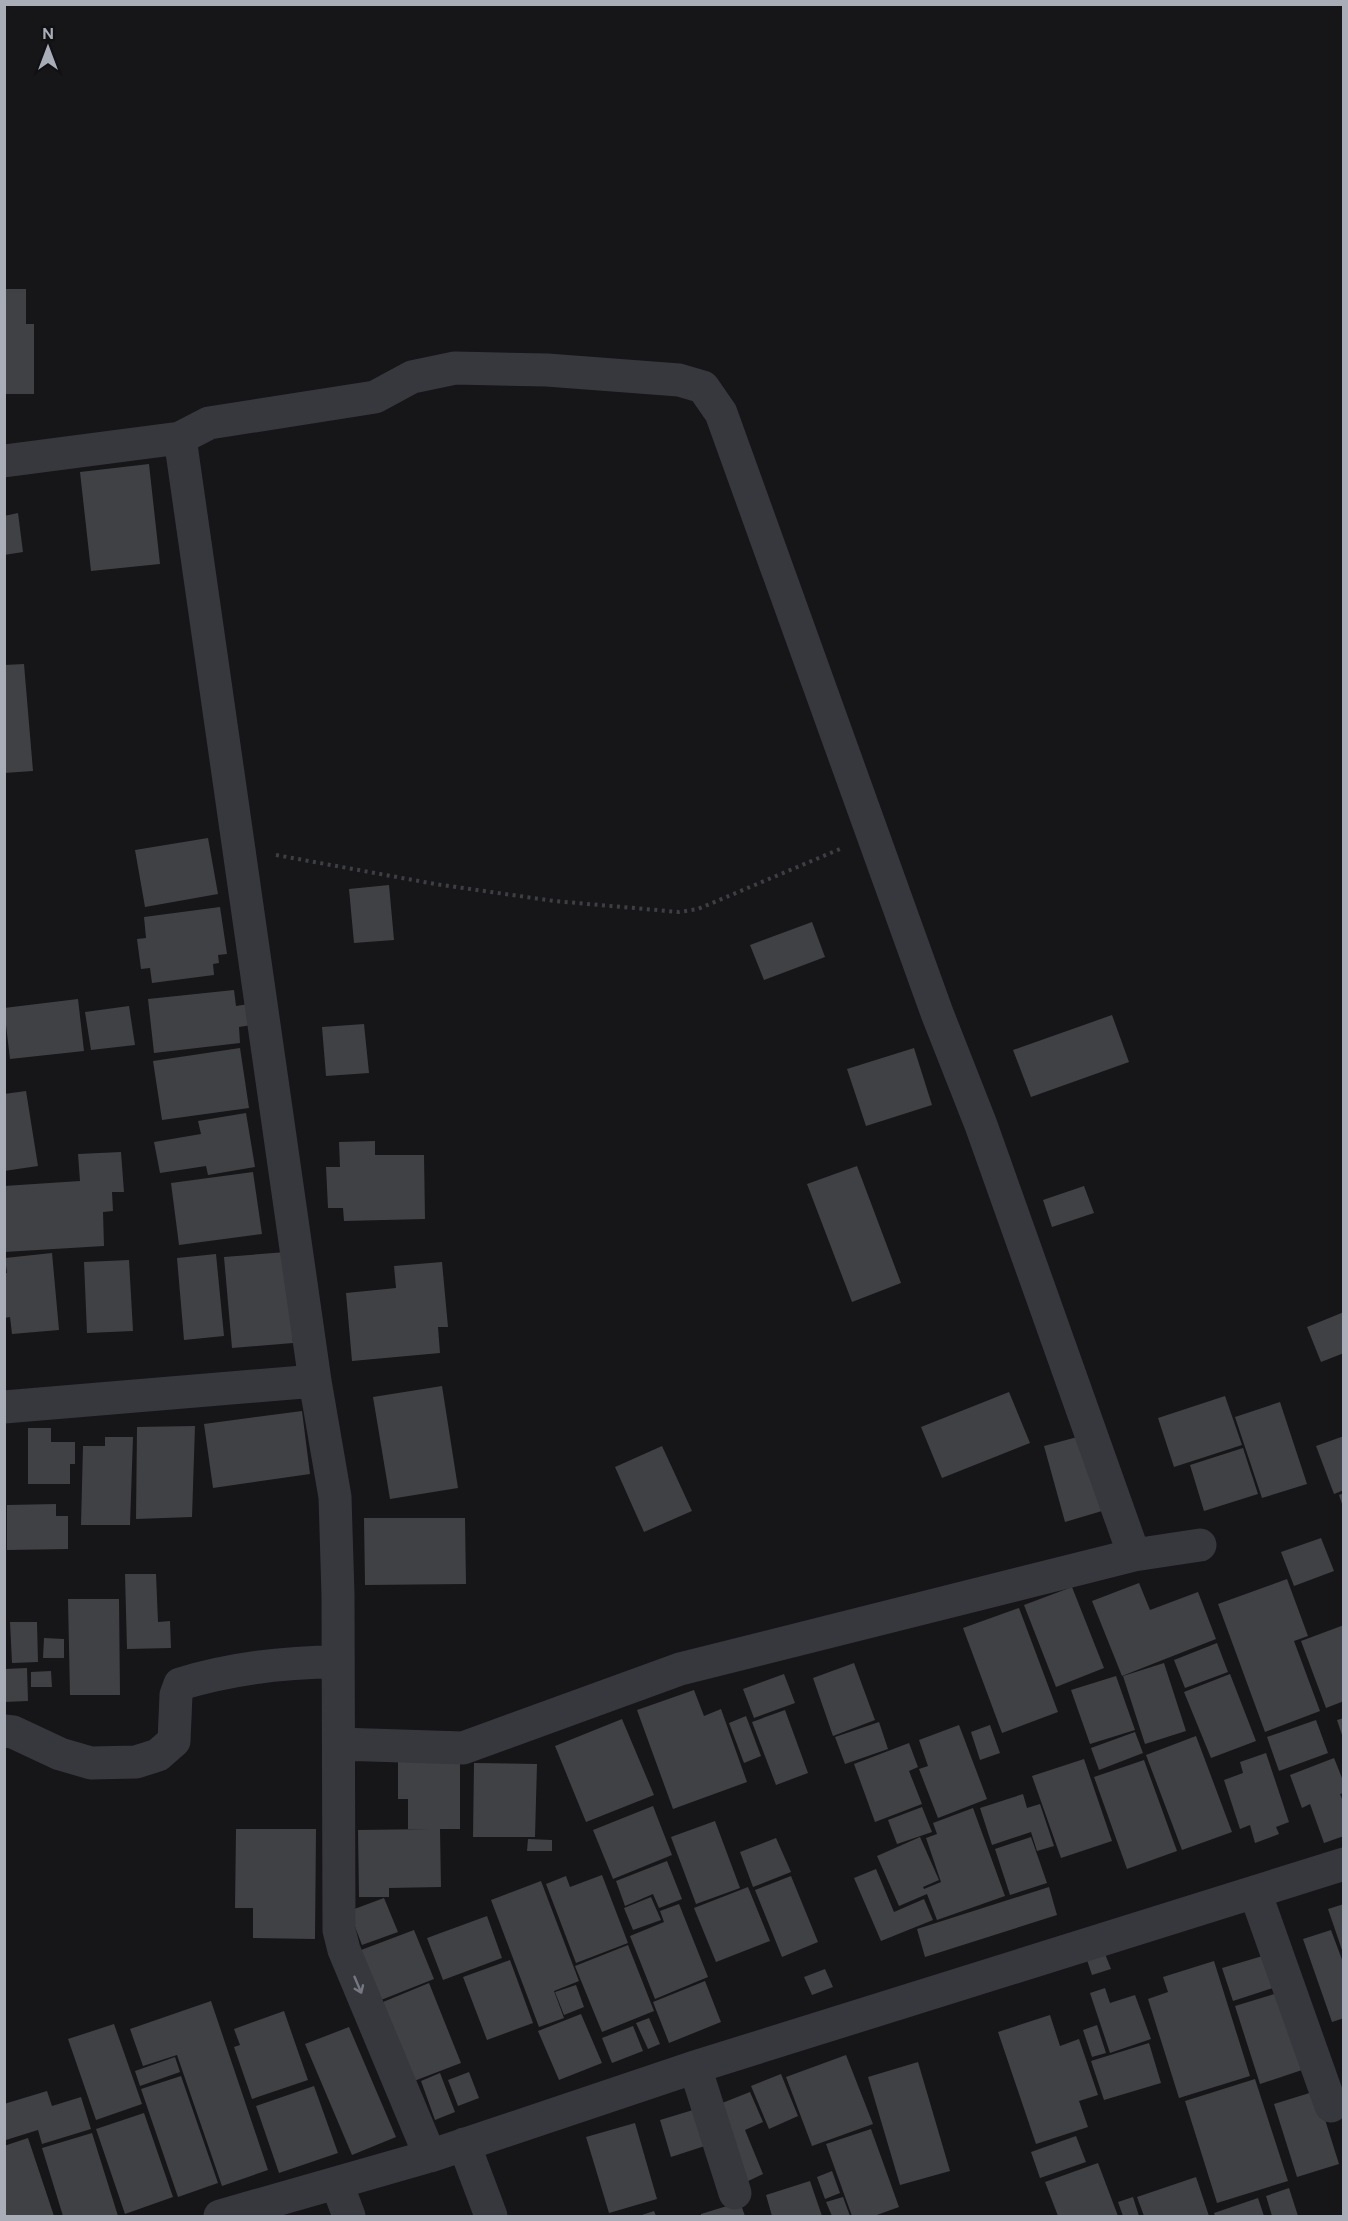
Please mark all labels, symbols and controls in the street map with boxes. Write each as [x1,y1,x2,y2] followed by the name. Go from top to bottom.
[18,18,78,78] north arrow
[42,23,54,44] text: N
[353,1975,364,1994] one-way arrow

